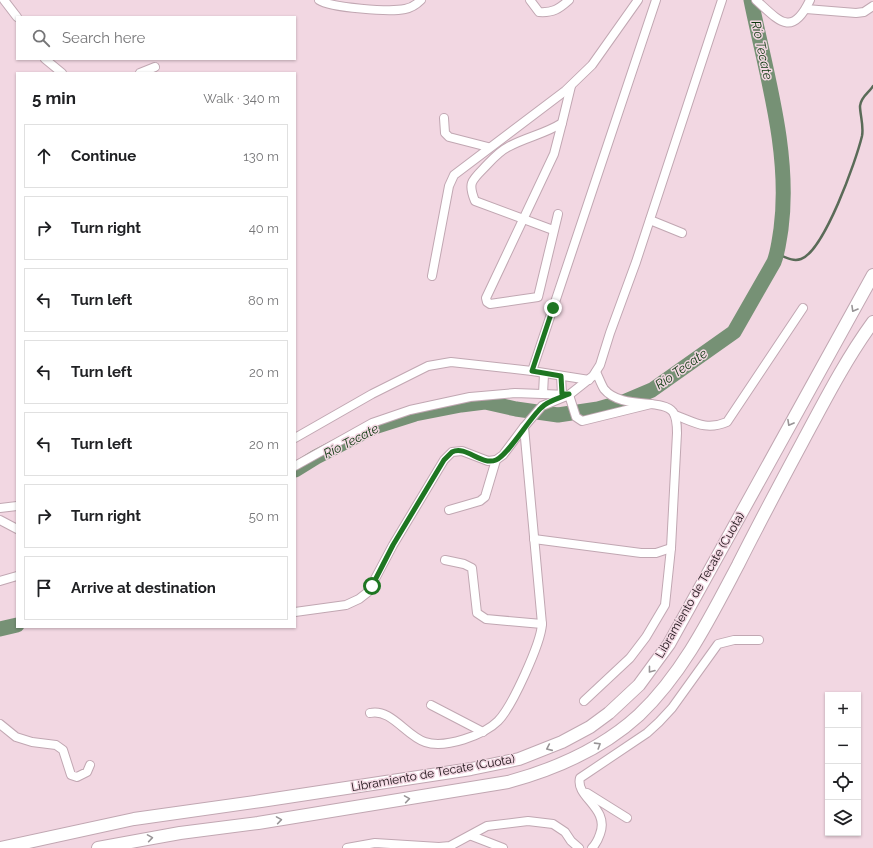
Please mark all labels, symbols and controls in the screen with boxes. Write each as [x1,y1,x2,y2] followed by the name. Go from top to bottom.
[16,16,296,60] search box
[748,19,776,81] water label: Río Tecate
[30,27,52,49] icon: search
[62,29,145,47] text: Search here
[32,88,76,108] text: 5 min
[203,91,280,106] text: Walk · 340 m
[33,145,55,167] icon: ahead
[71,147,136,165] text: Continue
[243,149,279,164] text: 130 m
[33,217,55,239] icon: right
[71,219,141,237] text: Turn right
[249,221,279,236] text: 40 m
[33,289,55,311] icon: left
[71,291,132,309] text: Turn left
[248,293,279,308] text: 80 m
[544,299,562,317] route end
[851,305,858,312] one-way arrow
[652,346,710,392] water label: Río Tecate
[33,361,55,383] icon: left
[71,363,132,381] text: Turn left
[249,365,279,380] text: 20 m
[788,419,795,426] one-way arrow
[321,421,381,461] water label: Río Tecate
[33,433,55,455] icon: left
[71,435,132,453] text: Turn left
[249,437,279,452] text: 20 m
[33,505,55,527] icon: right
[71,507,141,525] text: Turn right
[249,509,279,524] text: 50 m
[652,510,748,660] street label: Libramiento de Tecate (Cuota)
[33,577,55,599] icon: arrive
[363,577,381,595] route start
[71,579,216,597] text: Arrive at destination
[648,665,655,672] one-way arrow
[825,692,861,836] map controls
[825,692,861,728] button: +
[825,728,861,764] button: −
[546,743,553,751] one-way arrow
[594,743,601,750] one-way arrow
[350,752,516,794] street label: Libramiento de Tecate (Cuota)
[825,764,861,800] button: locate
[404,795,410,804] one-way arrow
[825,800,861,836] button: layers
[276,816,282,825] one-way arrow
[147,834,153,843] one-way arrow

